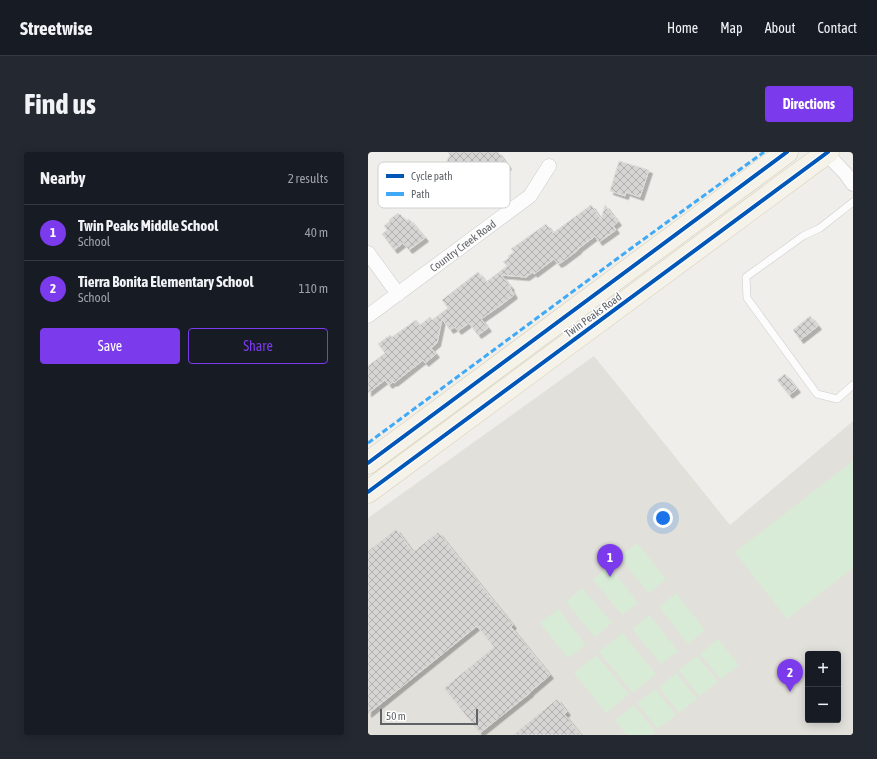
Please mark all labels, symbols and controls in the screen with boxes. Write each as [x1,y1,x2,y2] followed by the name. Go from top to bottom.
[20,17,93,39] text: Streetwise
[667,20,698,36] text: Home
[720,20,743,36] text: Map
[765,20,796,36] text: About
[818,20,857,36] text: Contact
[765,86,853,122] button: Directions
[24,88,96,120] text: Find us
[378,162,510,208] legend
[40,168,86,188] text: Nearby
[411,170,453,182] text: Cycle path
[288,171,328,186] text: 2 results
[411,188,430,200] text: Path
[78,217,218,234] text: Twin Peaks Middle School
[428,217,498,274] street label: Country Creek Road
[50,225,56,240] text: 1
[305,225,328,240] text: 40 m
[78,234,110,249] text: School
[78,273,253,290] text: Tierra Bonita Elementary School
[50,281,56,296] text: 2
[299,281,328,296] text: 110 m
[78,290,110,305] text: School
[562,290,624,340] street label: Twin Peaks Road
[40,328,180,364] button: Save
[188,328,328,364] button: Share
[653,508,673,528] your location
[597,544,623,577] pin: 1
[805,651,841,723] map controls
[805,651,841,687] button: +
[777,659,803,692] pin: 2
[805,687,841,723] button: −
[380,707,478,726] scale bar
[386,710,406,722] text: 50 m

